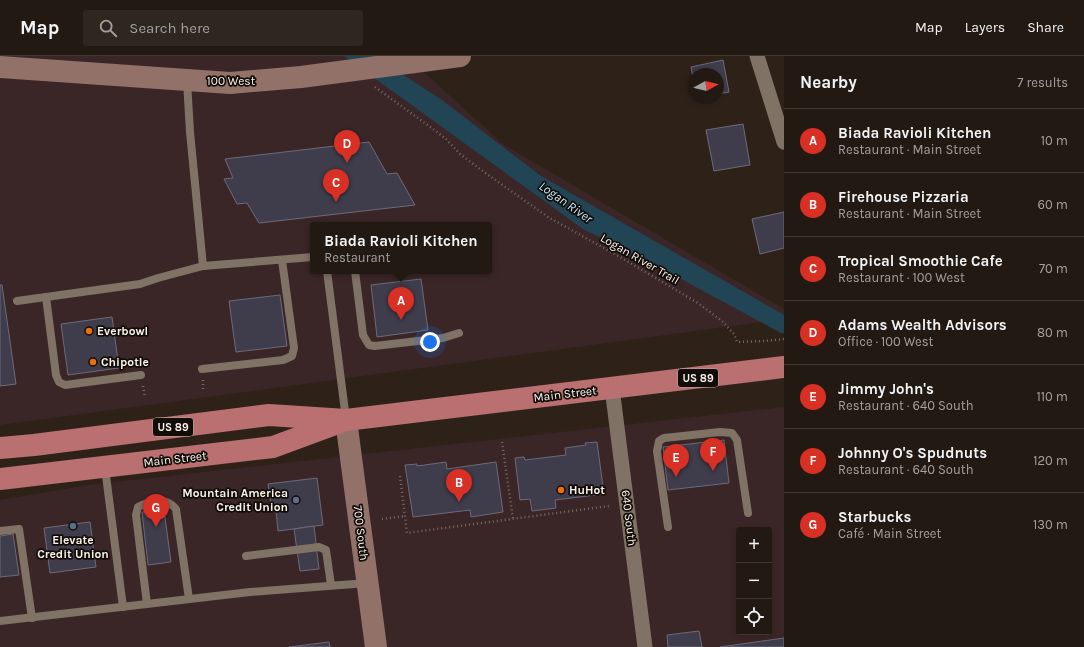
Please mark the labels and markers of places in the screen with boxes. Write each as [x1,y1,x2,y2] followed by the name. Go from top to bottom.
[334,130,360,163] pin: D
[323,169,349,202] pin: C
[388,287,414,320] pin: A
[97,324,148,338] place label: Everbowl
[84,326,94,336] marker: Everbowl
[101,355,149,369] place label: Chipotle
[88,357,98,367] marker: Chipotle
[700,438,726,471] pin: F
[663,444,689,477] pin: E
[446,469,472,502] pin: B
[569,483,605,497] place label: HuHot
[556,485,566,495] marker: HuHot
[182,486,288,514] place label: Mountain America Credit Union
[143,494,169,527] pin: G
[291,495,301,505] marker: Mountain America Credit Union
[68,521,78,531] marker: Elevate Credit Union
[37,533,109,561] place label: Elevate Credit Union

